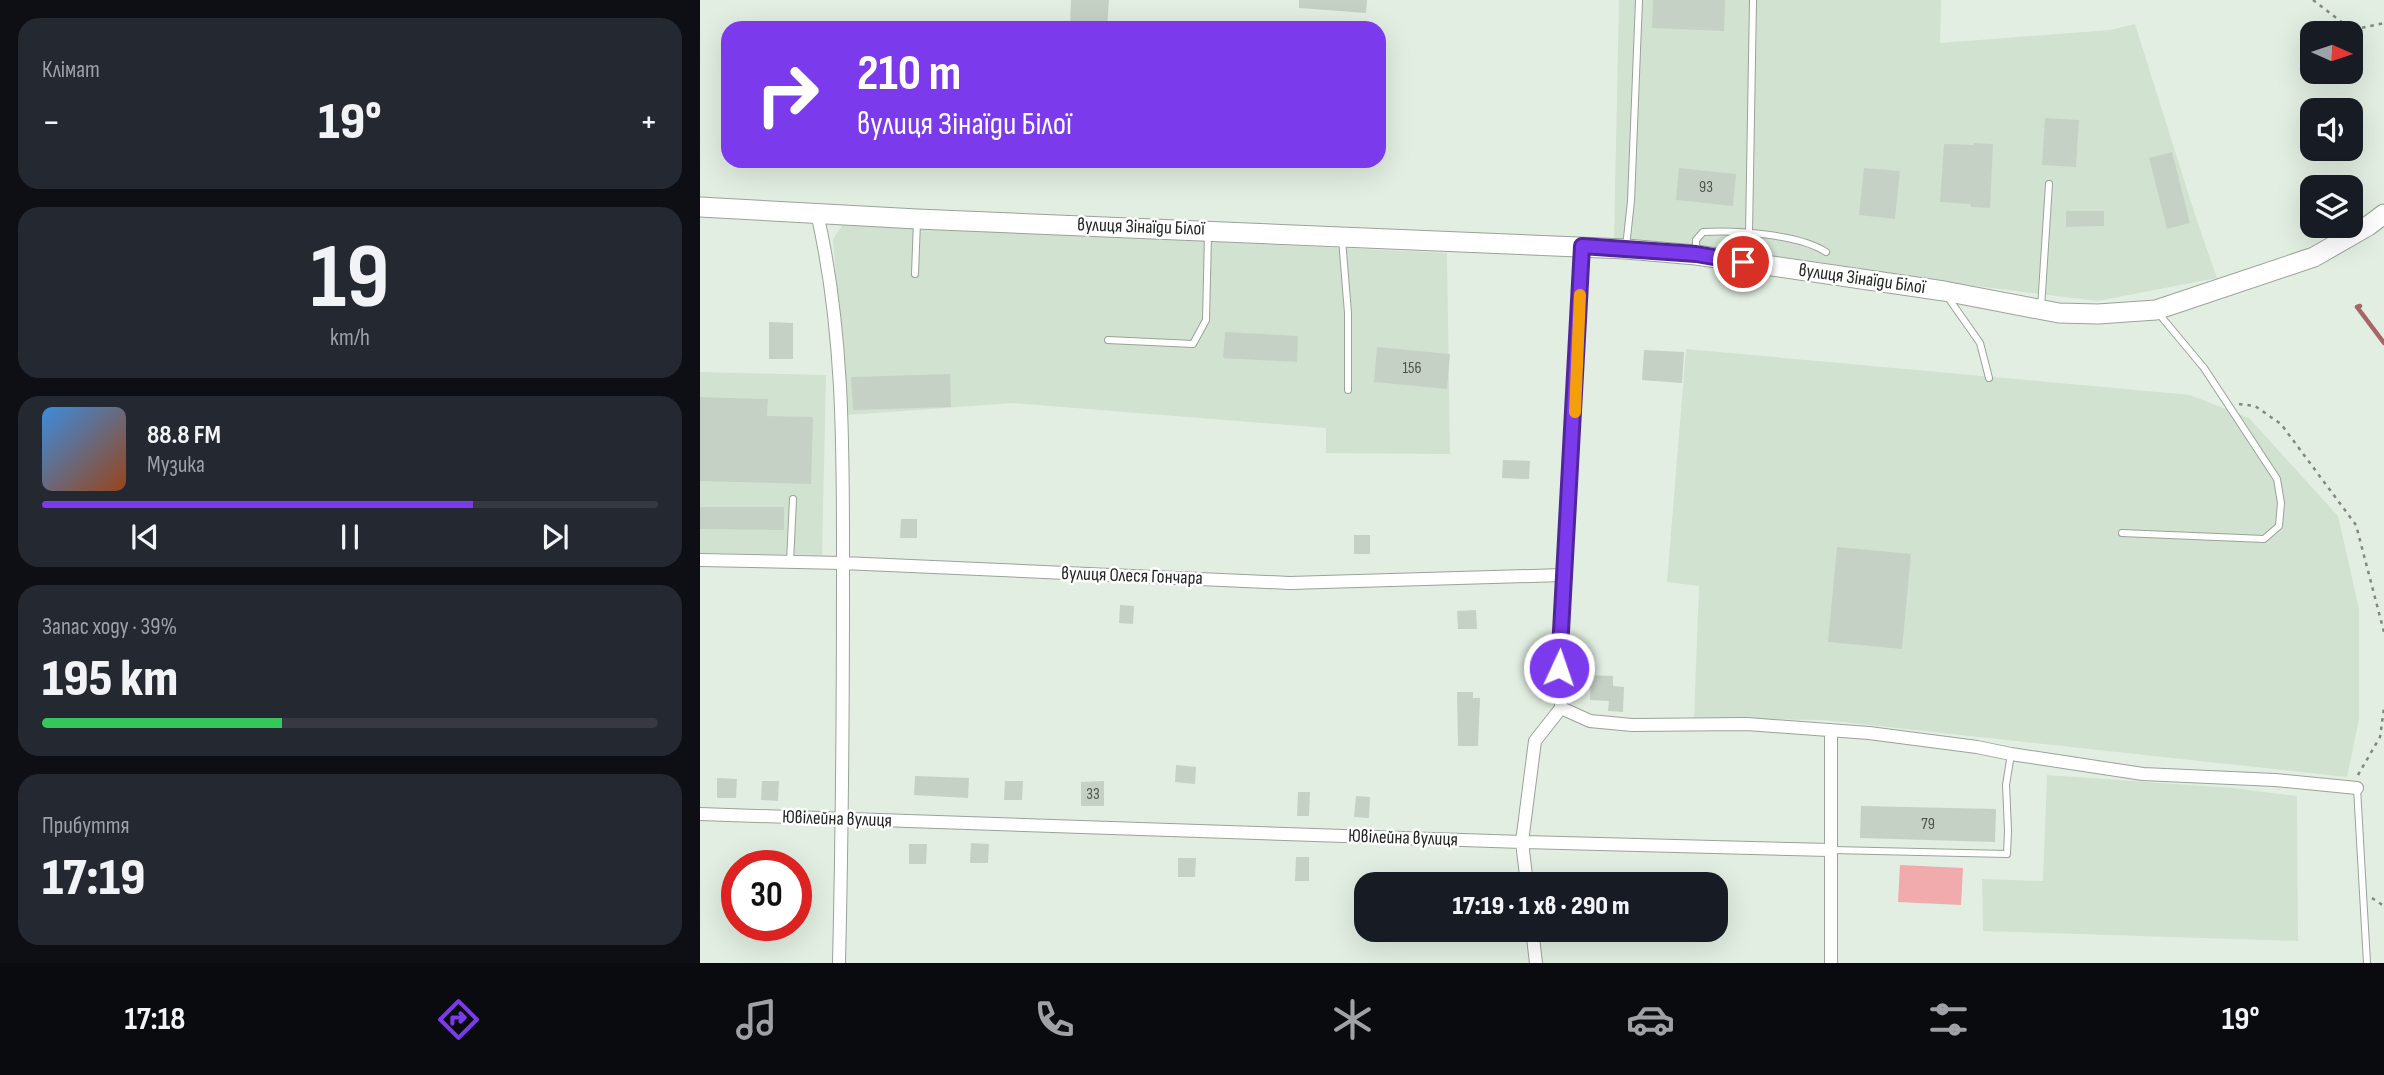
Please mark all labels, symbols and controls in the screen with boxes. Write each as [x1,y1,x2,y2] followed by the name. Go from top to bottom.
[2300,21,2362,84] north arrow
[2300,21,2363,238] map controls
[857,45,961,104] text: 210 m
[742,49,833,140] icon: right
[42,56,100,84] text: Клімат
[318,91,382,154] text: 19°
[2300,98,2363,161] button: sound
[42,100,61,145] text: −
[639,100,658,145] text: +
[857,105,1072,144] text: вулиця Зінаїди Білої
[2300,175,2363,238] button: layers
[1699,178,1713,197] house number: 93
[1077,213,1206,241] street label: вулиця Зінаїди Білої
[311,224,389,333] text: 19
[1713,232,1773,292] pin
[1724,243,1762,281] icon: arrive
[1797,259,1927,299] street label: вулиця Зінаїди Білої
[330,324,370,352] text: km/h
[1402,359,1422,378] house number: 156
[147,420,221,451] text: 88.8 FM
[147,451,205,479] text: Музика
[126,518,164,556] icon: previous
[331,518,369,556] icon: pause
[536,518,574,556] icon: next
[1061,562,1203,590] street label: вулиця Олеся Гончара
[42,613,177,641] text: Запас ходу · 39%
[1522,631,1596,705] position arrow
[42,648,178,711] text: 195 km
[1086,785,1100,804] house number: 33
[782,806,892,832] street label: Ювілейна вулиця
[42,812,130,840] text: Прибуття
[1921,815,1935,834] house number: 79
[1348,825,1458,851] street label: Ювілейна вулиця
[42,847,145,910] text: 17:19
[721,850,812,941] speed limit sign: 30
[1452,891,1630,922] text: 17:19 · 1 хв · 290 m
[434,995,483,1044] icon: directions
[732,995,781,1044] icon: music
[1030,995,1079,1044] icon: phone
[1328,995,1377,1044] icon: climate
[1626,995,1675,1044] icon: car
[1924,995,1973,1044] icon: filters
[124,1000,185,1039] text: 17:18
[2222,1000,2259,1039] text: 19°

